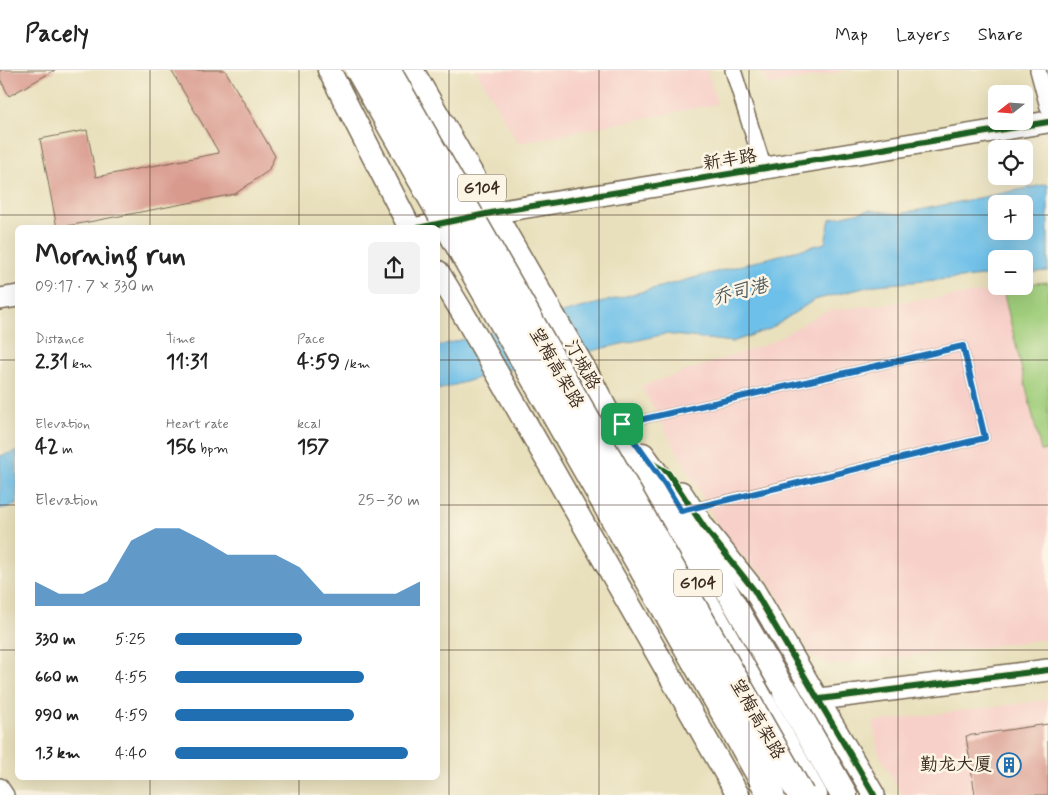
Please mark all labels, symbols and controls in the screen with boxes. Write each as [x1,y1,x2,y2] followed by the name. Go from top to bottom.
[25,19,89,50] text: Pacely
[835,23,868,47] text: Map
[896,23,950,47] text: Layers
[978,23,1023,47] text: Share
[988,85,1032,130] north arrow
[988,85,1033,295] map controls
[988,140,1033,185] button: locate
[701,144,759,176] street label: 新丰路
[458,175,506,202] road number: G104
[988,195,1033,240] button: +
[35,238,186,275] text: Morning run
[368,242,420,294] button: share
[988,250,1033,295] button: −
[709,272,773,311] water label: 乔司港
[35,276,154,297] text: 09:17 · 7 × 330 m
[523,323,589,413] street label: 望梅高架路
[35,330,84,348] text: Distance
[166,330,195,348] text: Time
[297,330,325,348] text: Pace
[558,336,606,394] street label: 汀城路
[35,348,68,376] text: 2.31
[166,348,209,376] text: 11:31
[297,348,340,376] text: 4:59
[68,355,92,373] text: km
[340,355,370,373] text: /km
[601,403,643,445] pin
[608,410,636,438] icon: arrive
[35,415,90,433] text: Elevation
[166,415,229,433] text: Heart rate
[297,415,321,433] text: kcal
[35,433,58,461] text: 42
[166,433,196,461] text: 156
[297,433,329,461] text: 157
[58,440,73,458] text: m
[196,440,228,458] text: bpm
[35,490,98,511] text: Elevation
[358,490,420,511] text: 25–30 m
[674,569,722,596] road number: G104
[35,629,76,650] text: 330 m
[115,629,145,650] text: 5:25
[35,667,79,688] text: 660 m
[115,667,147,688] text: 4:55
[724,674,790,764] street label: 望梅高架路
[35,705,79,726] text: 990 m
[115,705,148,726] text: 4:59
[35,743,80,764] text: 1.3 km
[115,743,147,764] text: 4:40
[996,752,1022,778] building icon: 勤龙大厦
[920,753,992,777] place label: 勤龙大厦

